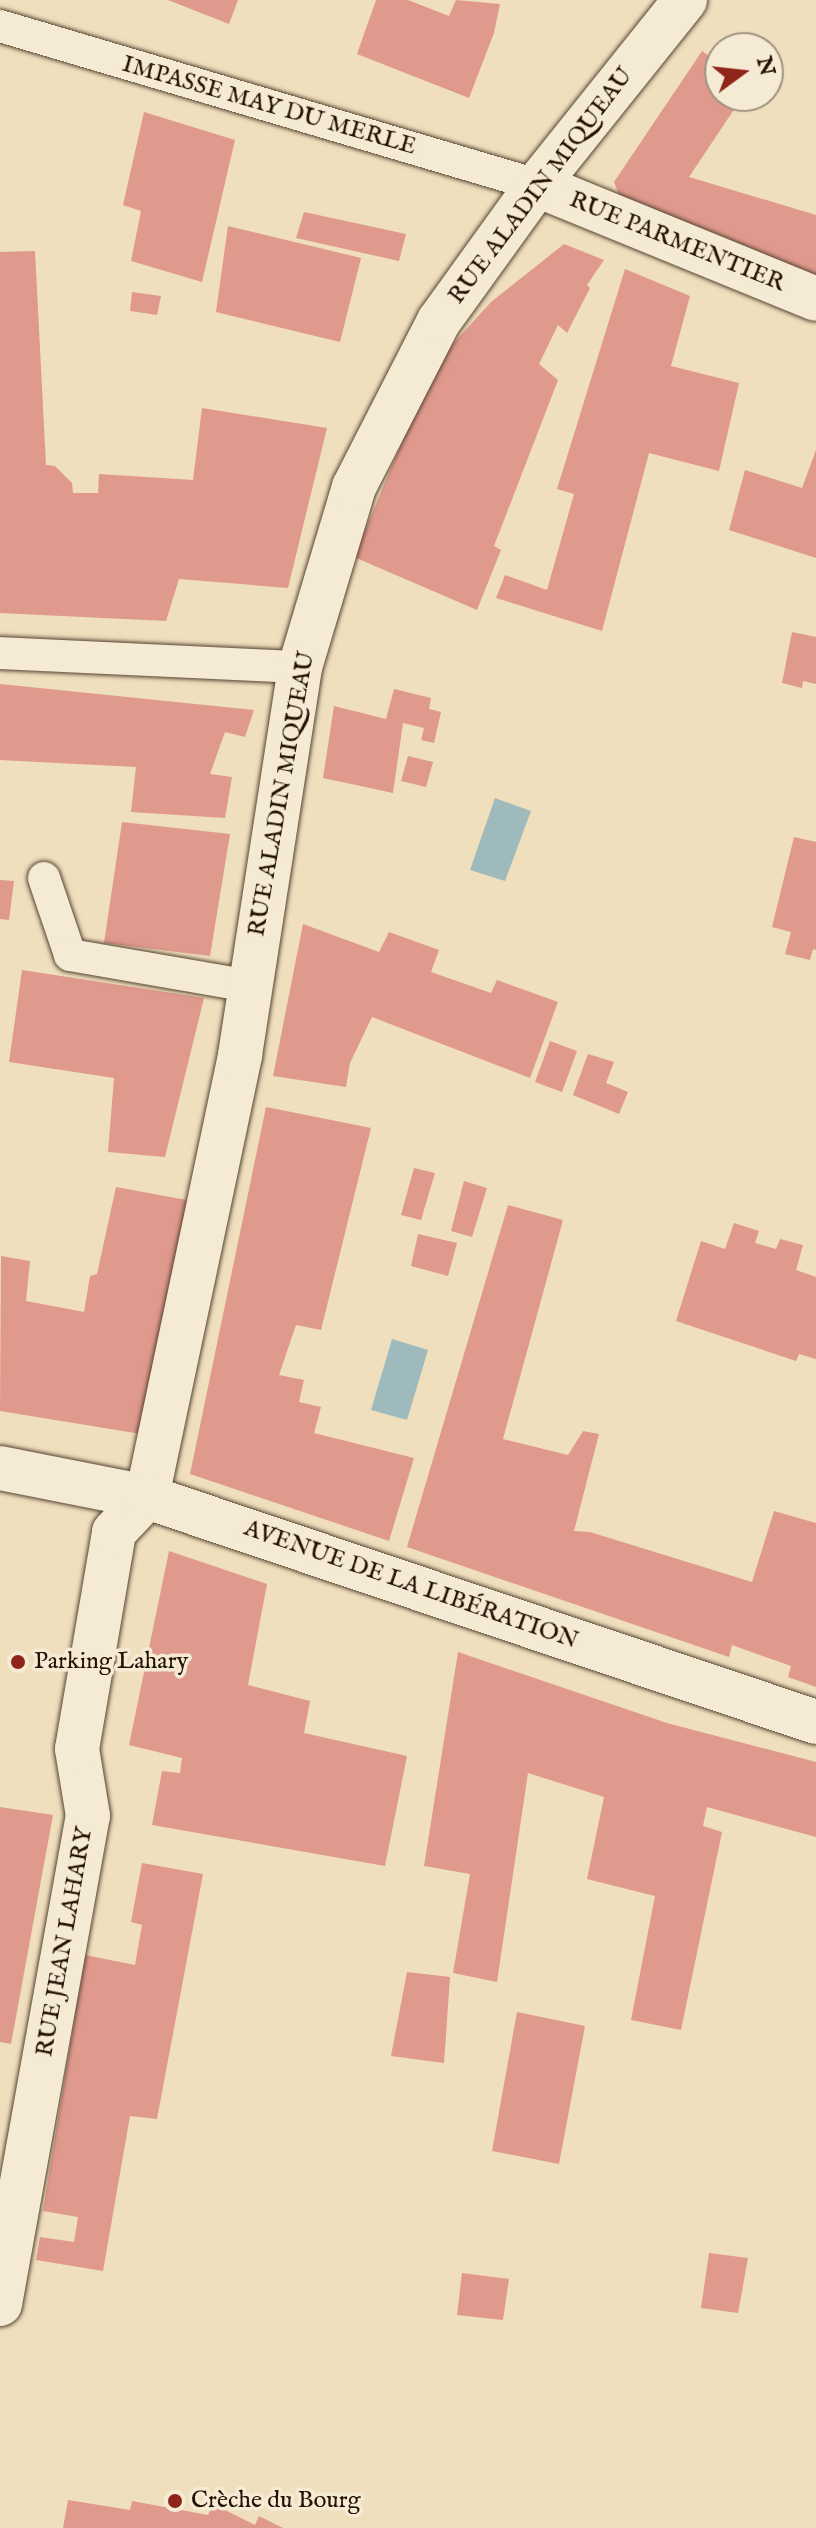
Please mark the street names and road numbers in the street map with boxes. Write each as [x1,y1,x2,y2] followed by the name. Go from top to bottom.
[119,50,419,162] street label: IMPASSE MAY DU MERLE
[443,62,639,310] street label: RUE ALADIN MIQUEAU
[565,186,789,298] street label: RUE PARMENTIER
[243,649,321,939] street label: RUE ALADIN MIQUEAU
[240,1514,582,1656] street label: AVENUE DE LA LIBÉRATION
[31,1825,99,2059] street label: RUE JEAN LAHARY

